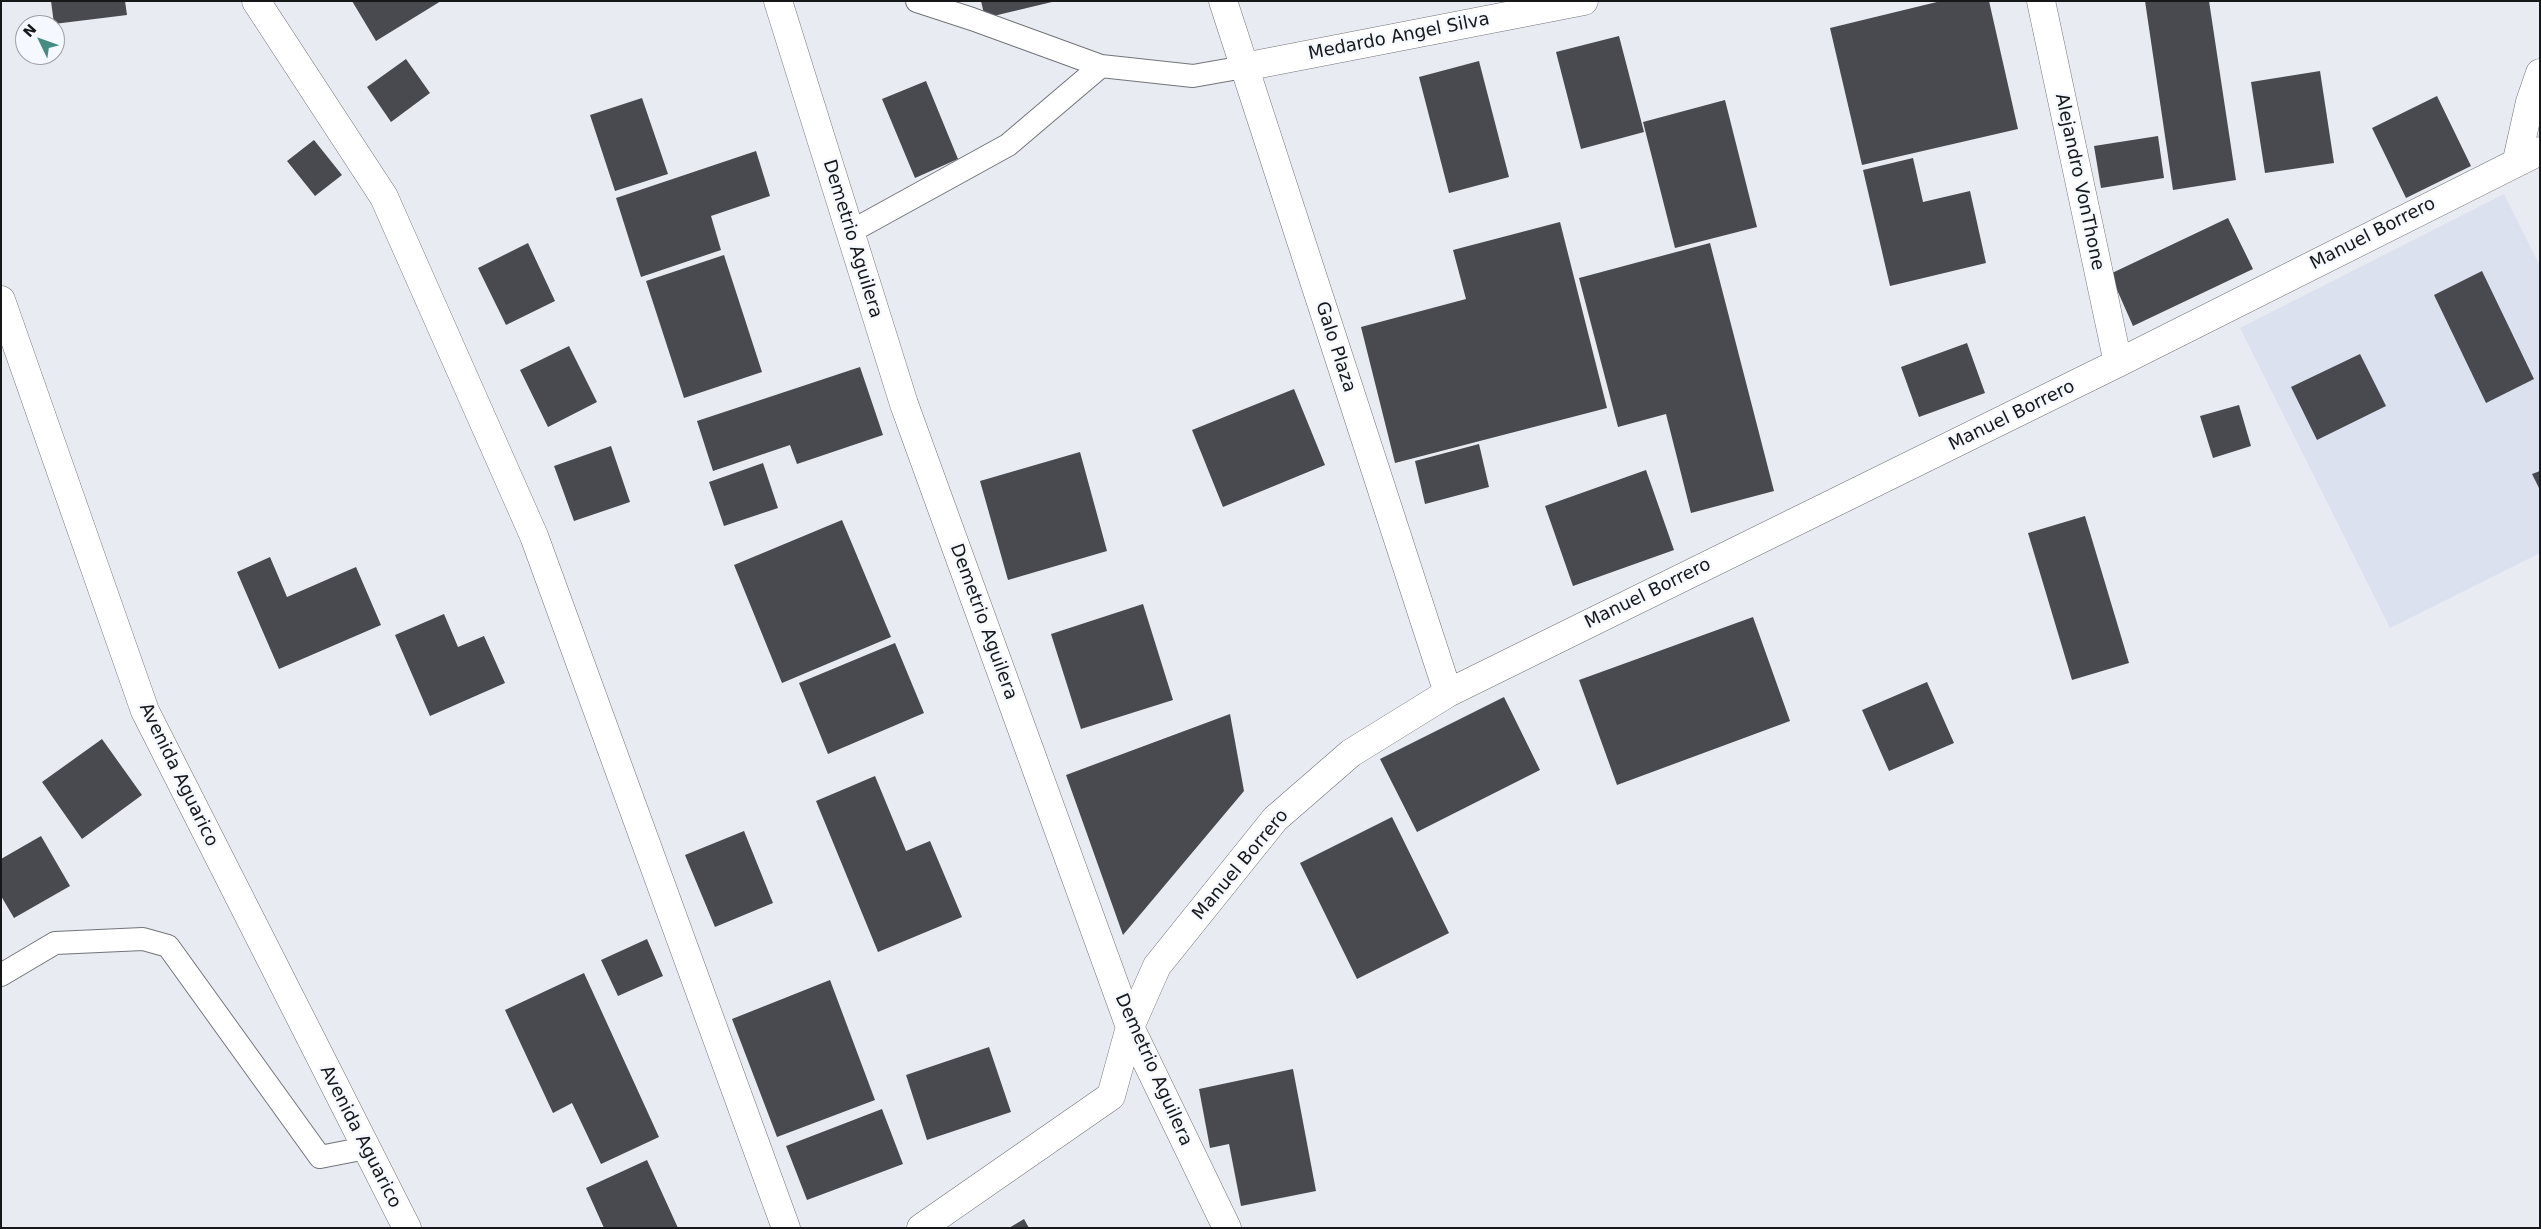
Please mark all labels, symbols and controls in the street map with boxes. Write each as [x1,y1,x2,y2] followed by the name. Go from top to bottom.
[1306,9,1492,65] street label: Medardo Angel Silva
[15,15,65,65] north arrow
[20,21,39,40] text: N
[2050,92,2108,272] street label: Alejandro VonThone
[818,157,886,321] street label: Demetrio Aguilera
[2307,193,2439,275] street label: Manuel Borrero
[1310,299,1360,395] street label: Galo Plaza
[1945,376,2079,456] street label: Manuel Borrero
[945,541,1021,703] street label: Demetrio Aguilera
[1581,554,1715,634] street label: Manuel Borrero
[134,700,222,850] street label: Avenida Aguarico
[1188,805,1294,925] street label: Manuel Borrero
[1110,991,1196,1149] street label: Demetrio Aguilera
[315,1062,405,1212] street label: Avenida Aguarico

